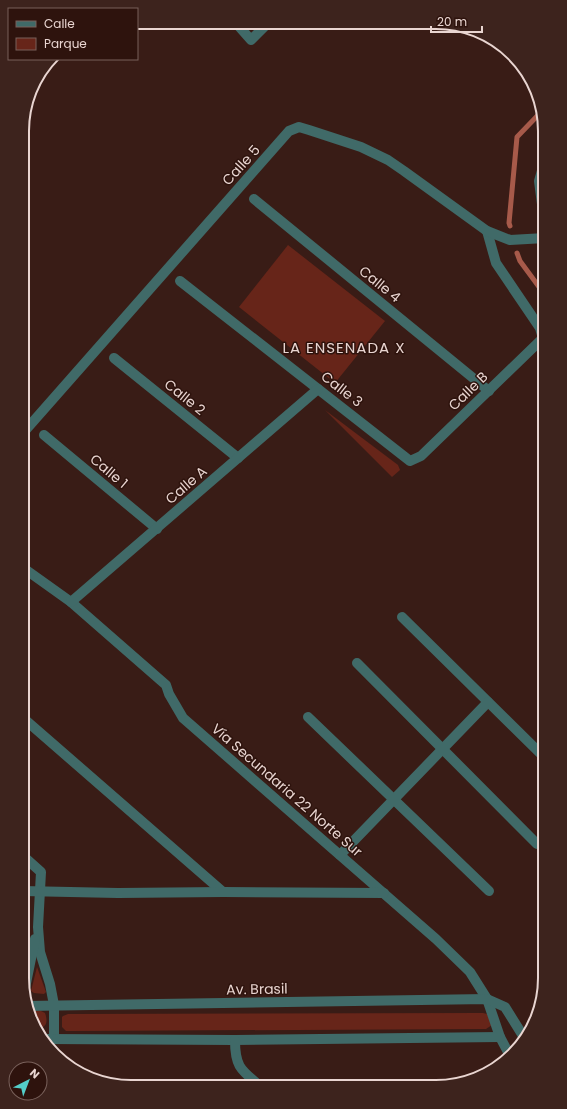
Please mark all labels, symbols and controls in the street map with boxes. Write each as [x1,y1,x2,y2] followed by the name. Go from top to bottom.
[8,8,138,60] legend
[431,8,482,34] scale bar
[437,13,467,30] text: 20 m
[44,15,75,32] text: Calle
[44,35,87,52] text: Parque
[217,140,265,190] street label: Calle 5
[355,261,405,307] street label: Calle 4
[282,337,406,358] district label: LA ENSENADA X
[317,366,367,412] street label: Calle 3
[444,367,492,415] street label: Calle B
[160,374,210,420] street label: Calle 2
[86,449,132,493] street label: Calle 1
[161,461,211,509] street label: Calle A
[207,719,367,861] street label: Vía Secundaria 22 Norte Sur
[226,978,288,1000] street label: Av. Brasil
[8,1061,48,1101] north arrow
[26,1065,43,1082] text: N

